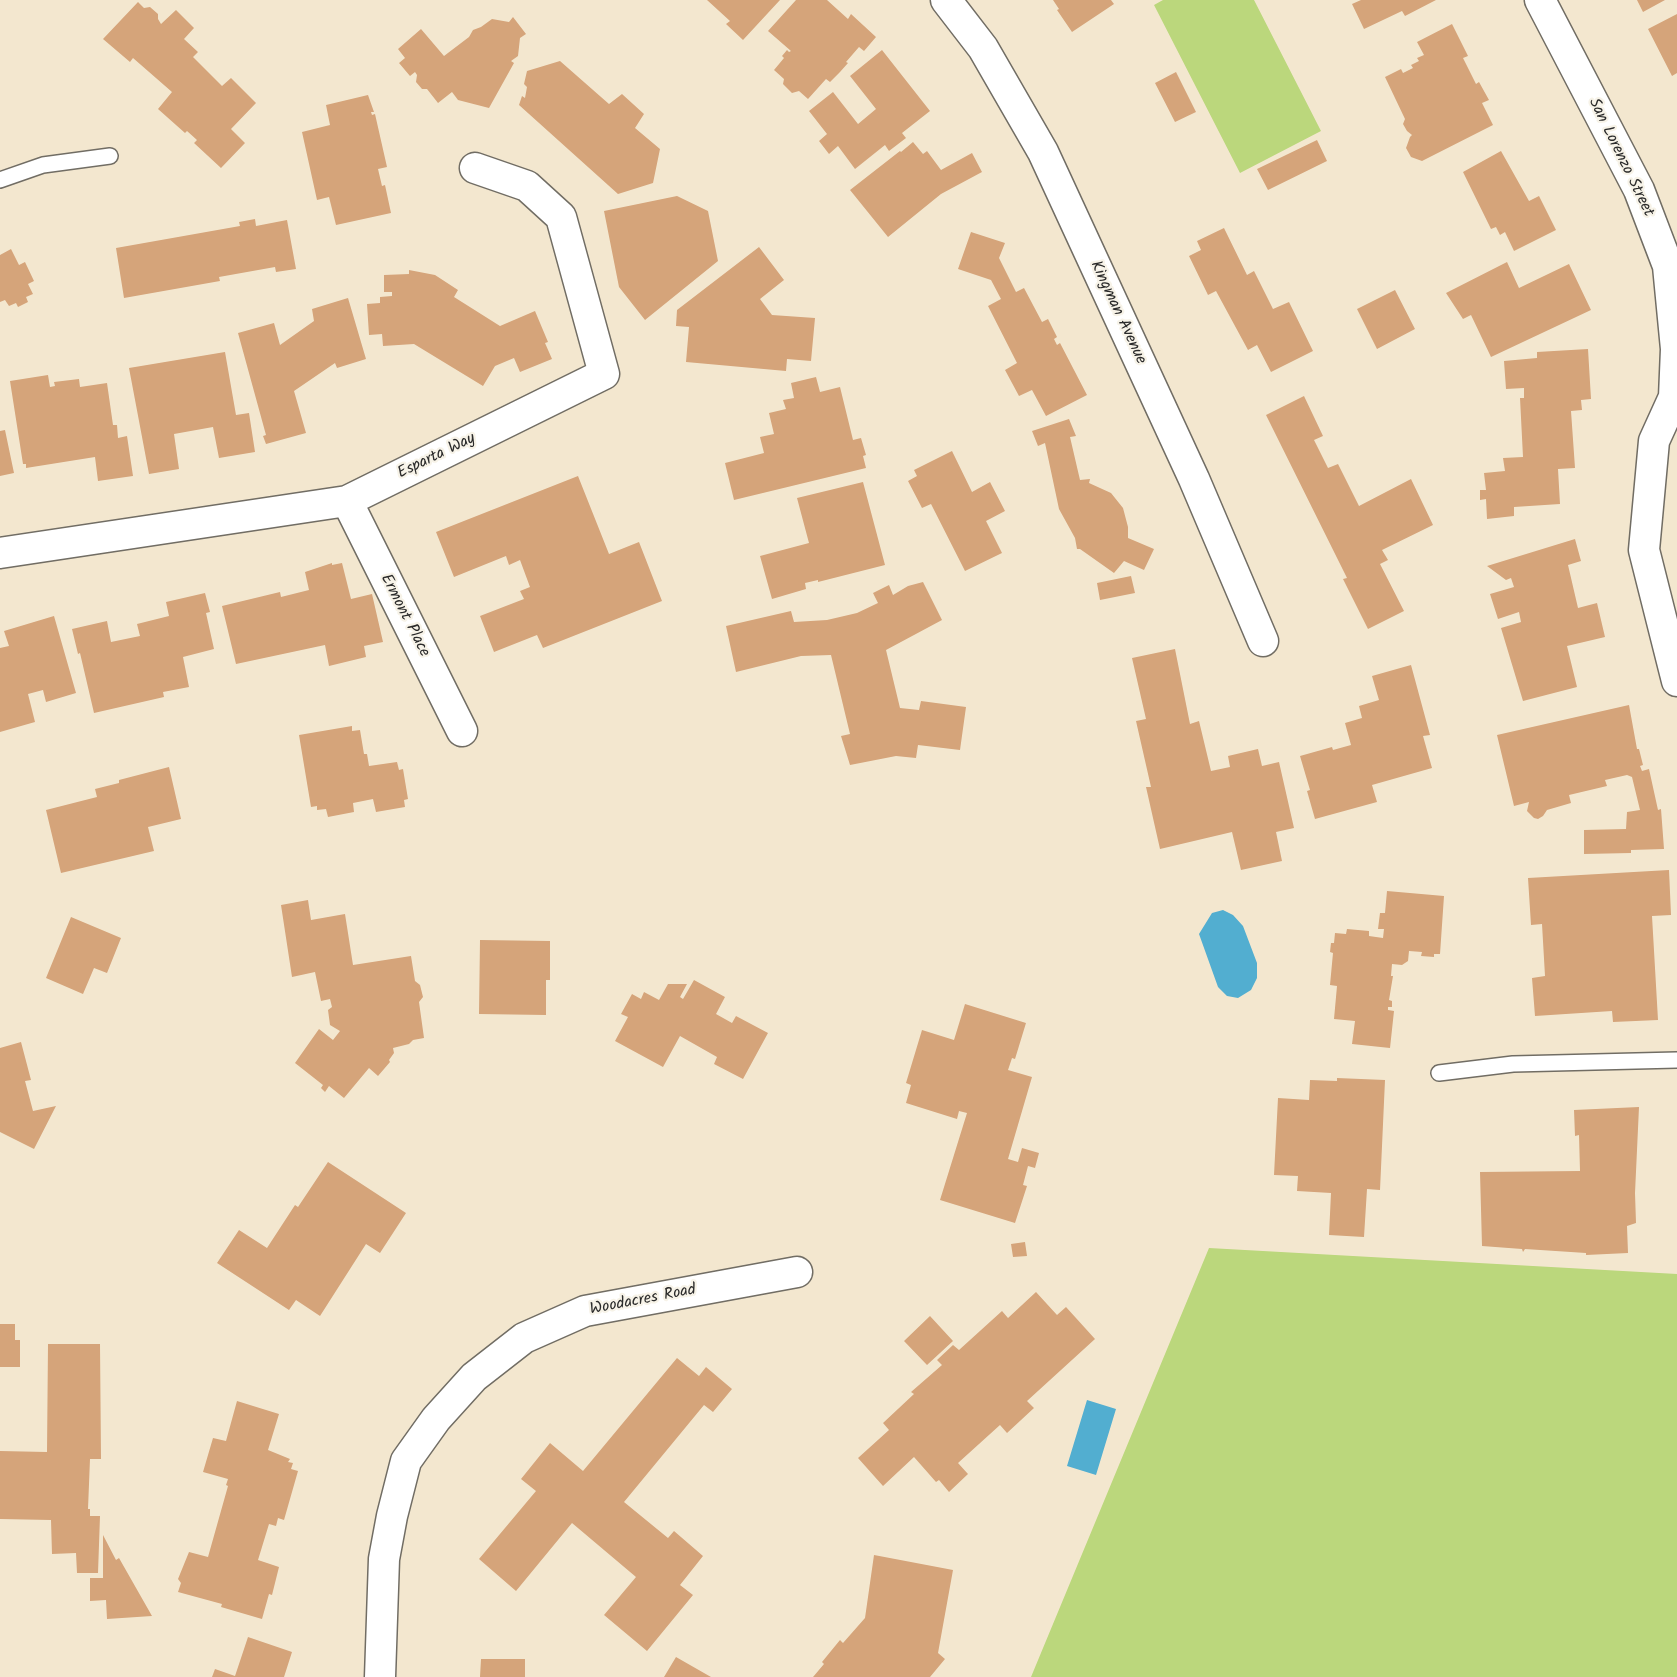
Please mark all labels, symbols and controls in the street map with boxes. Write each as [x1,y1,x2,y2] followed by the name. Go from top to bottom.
[1583,96,1657,220] street label: San Lorenzo Street
[1085,258,1149,368] street label: Kingman Avenue
[395,430,479,484] street label: Esparta Way
[375,571,433,661] street label: Ermont Place
[588,1281,698,1321] street label: Woodacres Road

